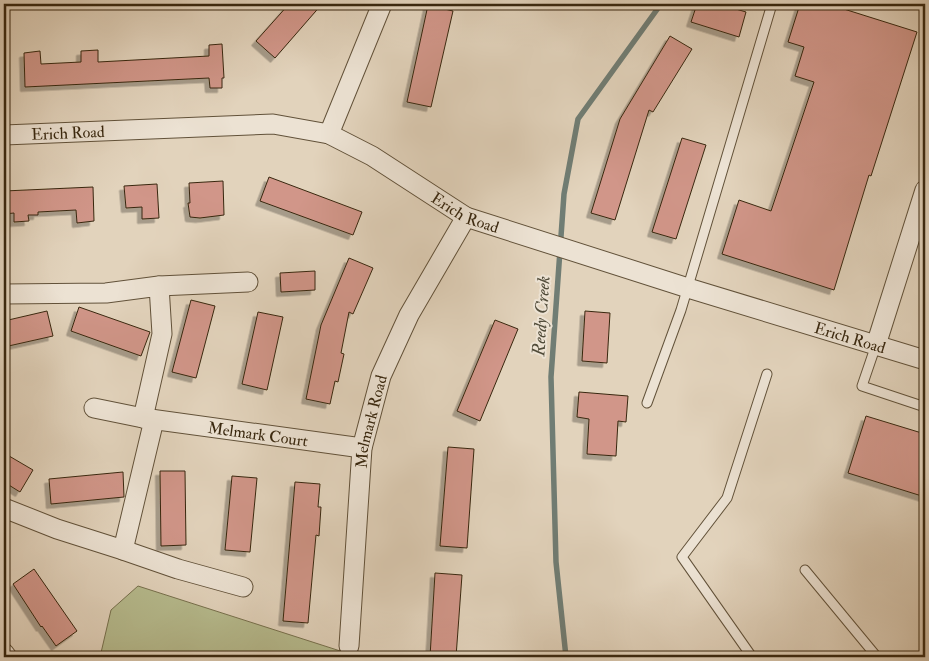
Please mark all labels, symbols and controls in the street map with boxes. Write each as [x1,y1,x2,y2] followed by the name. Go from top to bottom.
[31,122,105,145] street label: Erich Road
[427,188,501,238] street label: Erich Road
[527,275,556,358] water label: Reedy Creek
[812,318,888,358] street label: Erich Road
[352,373,392,469] street label: Melmark Road
[206,418,309,451] street label: Melmark Court

